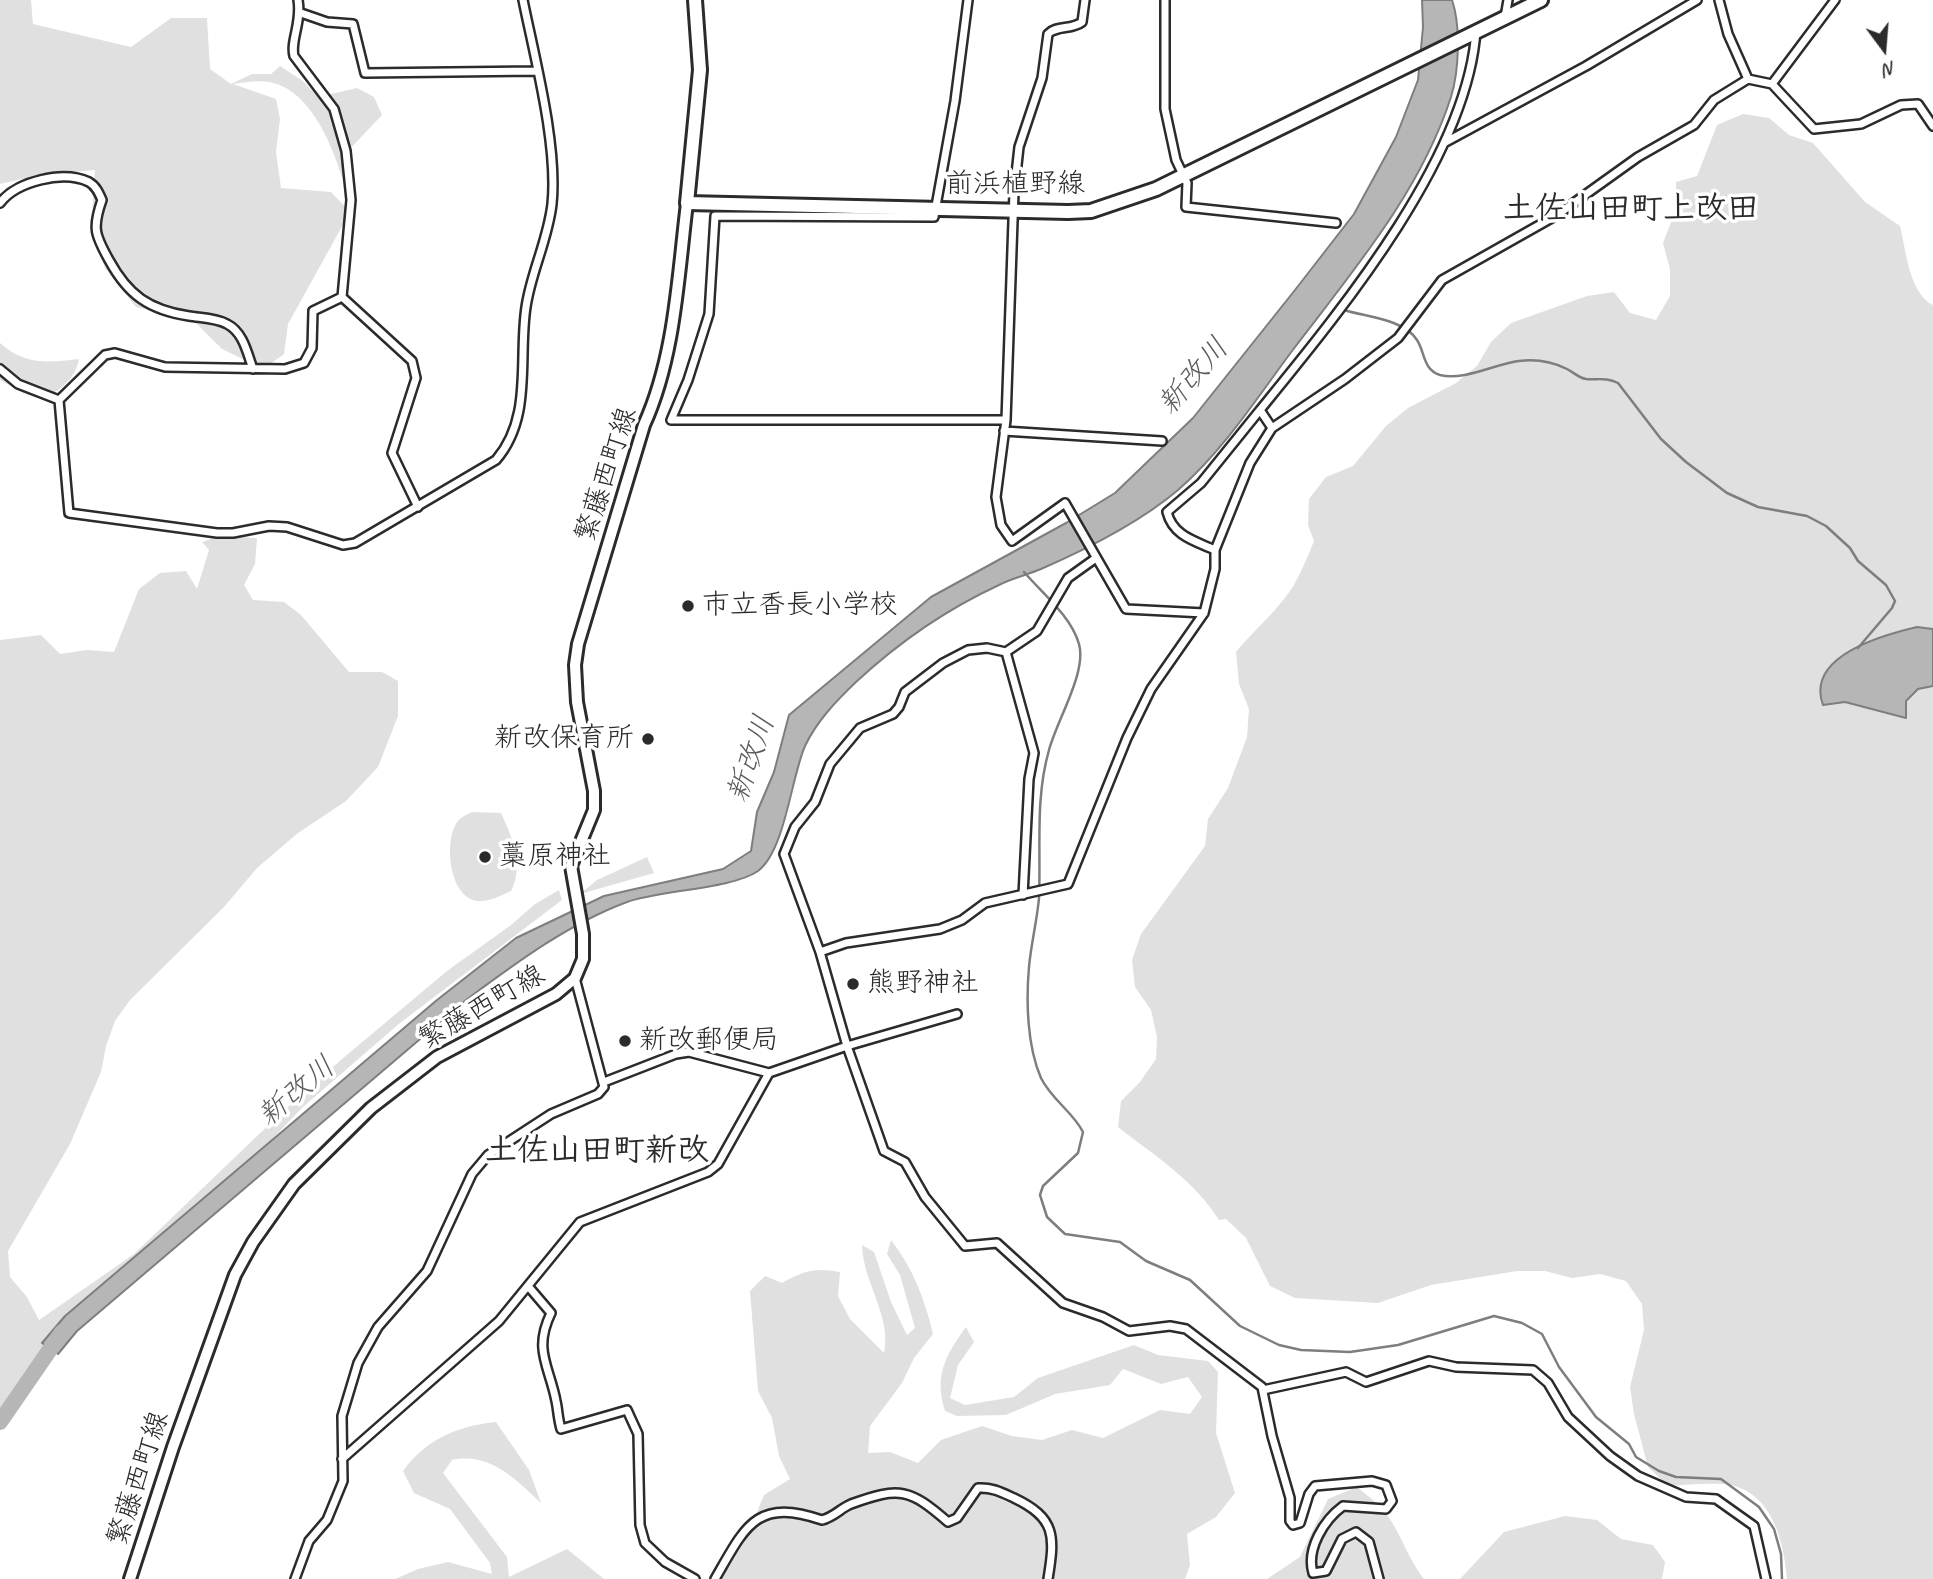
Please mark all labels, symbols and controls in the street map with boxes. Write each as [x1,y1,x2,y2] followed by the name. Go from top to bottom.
[1849,14,1919,84] north arrow
[1881,56,1899,82] text: N
[945,168,1085,202] street label: 前浜植野線
[1503,191,1759,229] district label: 土佐山田町上改田
[1151,331,1237,423] water label: 新改川
[569,403,645,547] street label: 繁藤西町線
[702,589,898,623] place label: 市立香長小学校
[680,598,696,614] marker: 市立香長小学校
[720,711,784,807] water label: 新改川
[494,722,634,756] place label: 新改保育所
[640,731,656,747] marker: 新改保育所
[499,840,611,874] place label: 藁原神社
[477,849,493,865] marker: 藁原神社
[413,958,551,1058] street label: 繁藤西町線
[867,967,979,1001] place label: 熊野神社
[845,976,861,992] marker: 熊野神社
[639,1024,779,1058] place label: 新改郵便局
[617,1033,633,1049] marker: 新改郵便局
[251,1049,343,1135] water label: 新改川
[485,1133,709,1171] district label: 土佐山田町新改
[101,1407,177,1551] street label: 繁藤西町線

